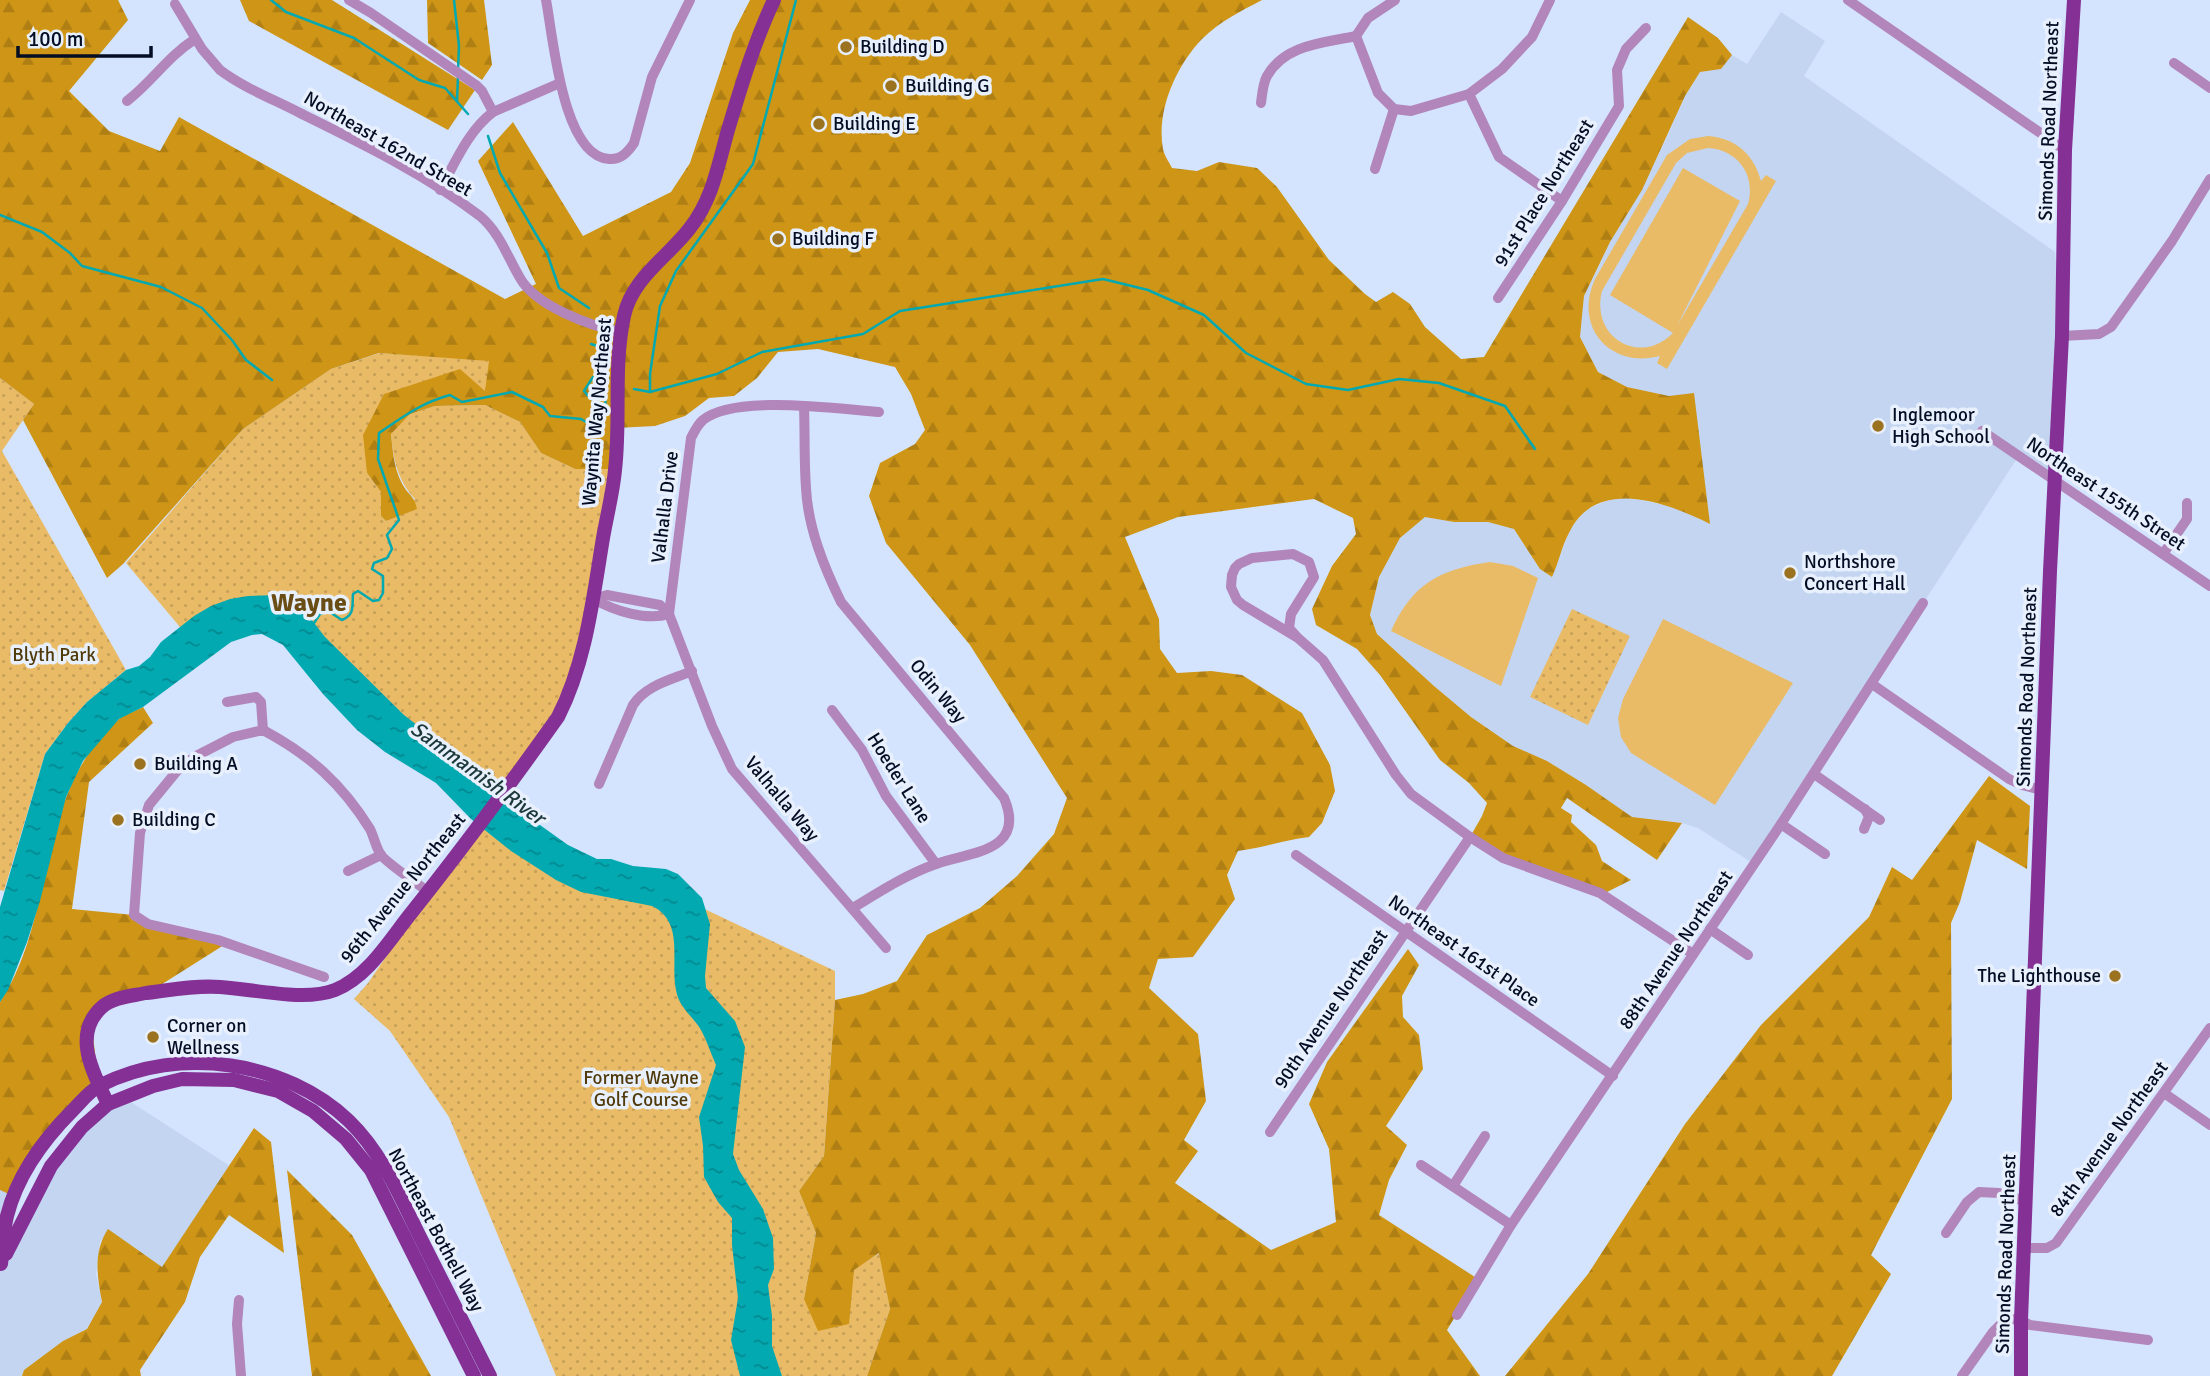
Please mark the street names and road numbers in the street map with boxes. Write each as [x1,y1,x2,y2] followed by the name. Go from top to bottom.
[2034,20,2064,221] street label: Simonds Road Northeast
[300,86,477,202] street label: Northeast 162nd Street
[1489,115,1599,271] street label: 91st Place Northeast
[577,317,617,507] street label: Waynita Way Northeast
[2022,432,2190,556] street label: Northeast 155th Street
[646,450,684,564] street label: Valhalla Drive
[2012,586,2042,787] street label: Simonds Road Northeast
[904,654,972,728] street label: Odin Way
[862,728,936,828] street label: Hoeder Lane
[739,751,825,847] street label: Valhalla Way
[335,808,471,968] street label: 96th Avenue Northeast
[1614,866,1738,1034] street label: 88th Avenue Northeast
[1384,890,1544,1012] street label: Northeast 161st Place
[1269,925,1393,1093] street label: 90th Avenue Northeast
[2044,1056,2174,1222] street label: 84th Avenue Northeast
[383,1144,489,1316] street label: Northeast Bothell Way
[1991,1153,2021,1354] street label: Simonds Road Northeast

